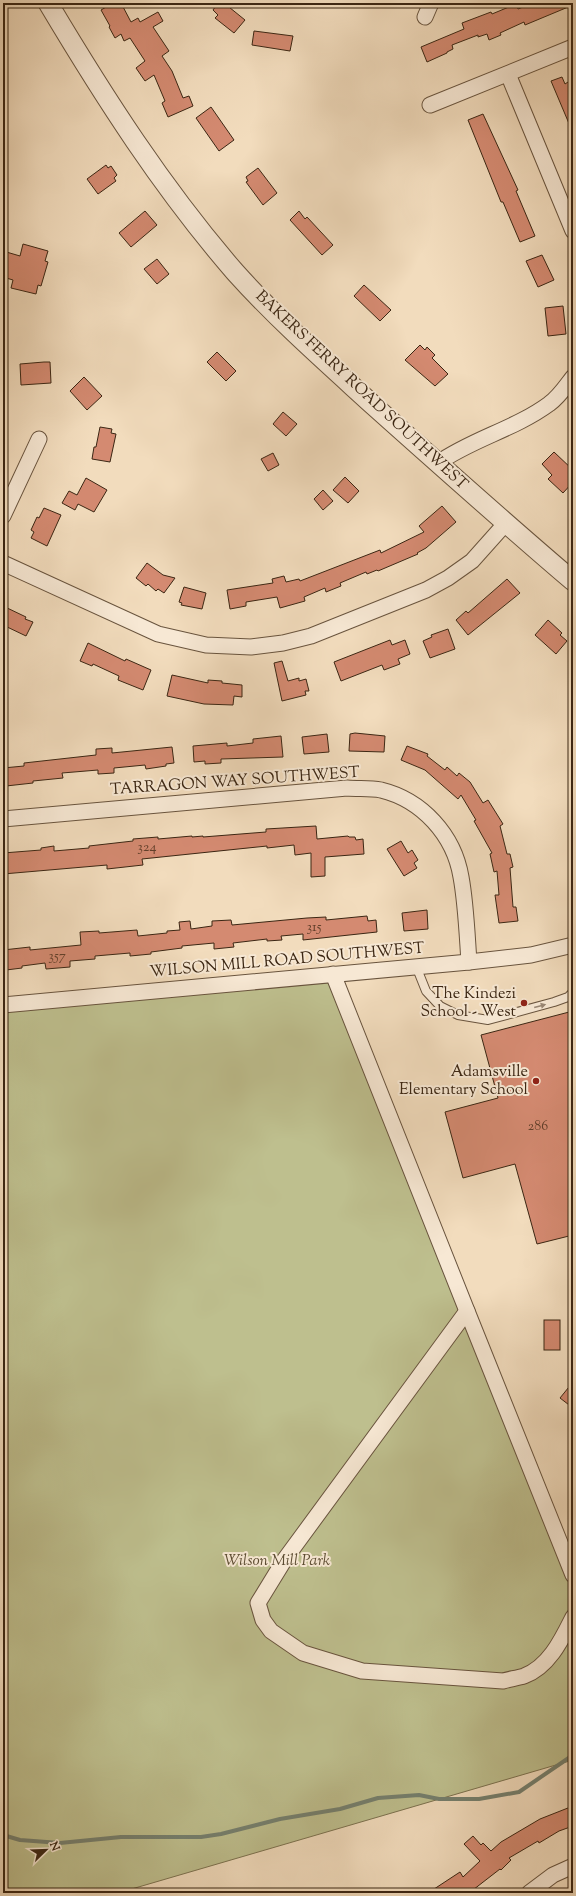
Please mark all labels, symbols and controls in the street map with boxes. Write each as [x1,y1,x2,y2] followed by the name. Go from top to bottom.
[249,286,473,496] street label: BAKERS FERRY ROAD SOUTHWEST
[110,762,360,802] street label: TARRAGON WAY SOUTHWEST
[137,838,157,858] house number: 324
[306,918,322,938] house number: 315
[149,938,425,984] street label: WILSON MILL ROAD SOUTHWEST
[48,947,66,967] house number: 357
[421,983,517,1024] place label: The Kindezi School - West
[519,998,529,1008] marker: The Kindezi School - West
[534,1003,546,1009] one-way arrow
[399,1061,529,1102] place label: Adamsville Elementary School
[531,1076,541,1086] marker: Adamsville Elementary School
[528,1117,548,1137] house number: 286
[224,1550,330,1573] park label: Wilson Mill Park
[26,1830,66,1870] north arrow
[45,1838,63,1854] text: N

